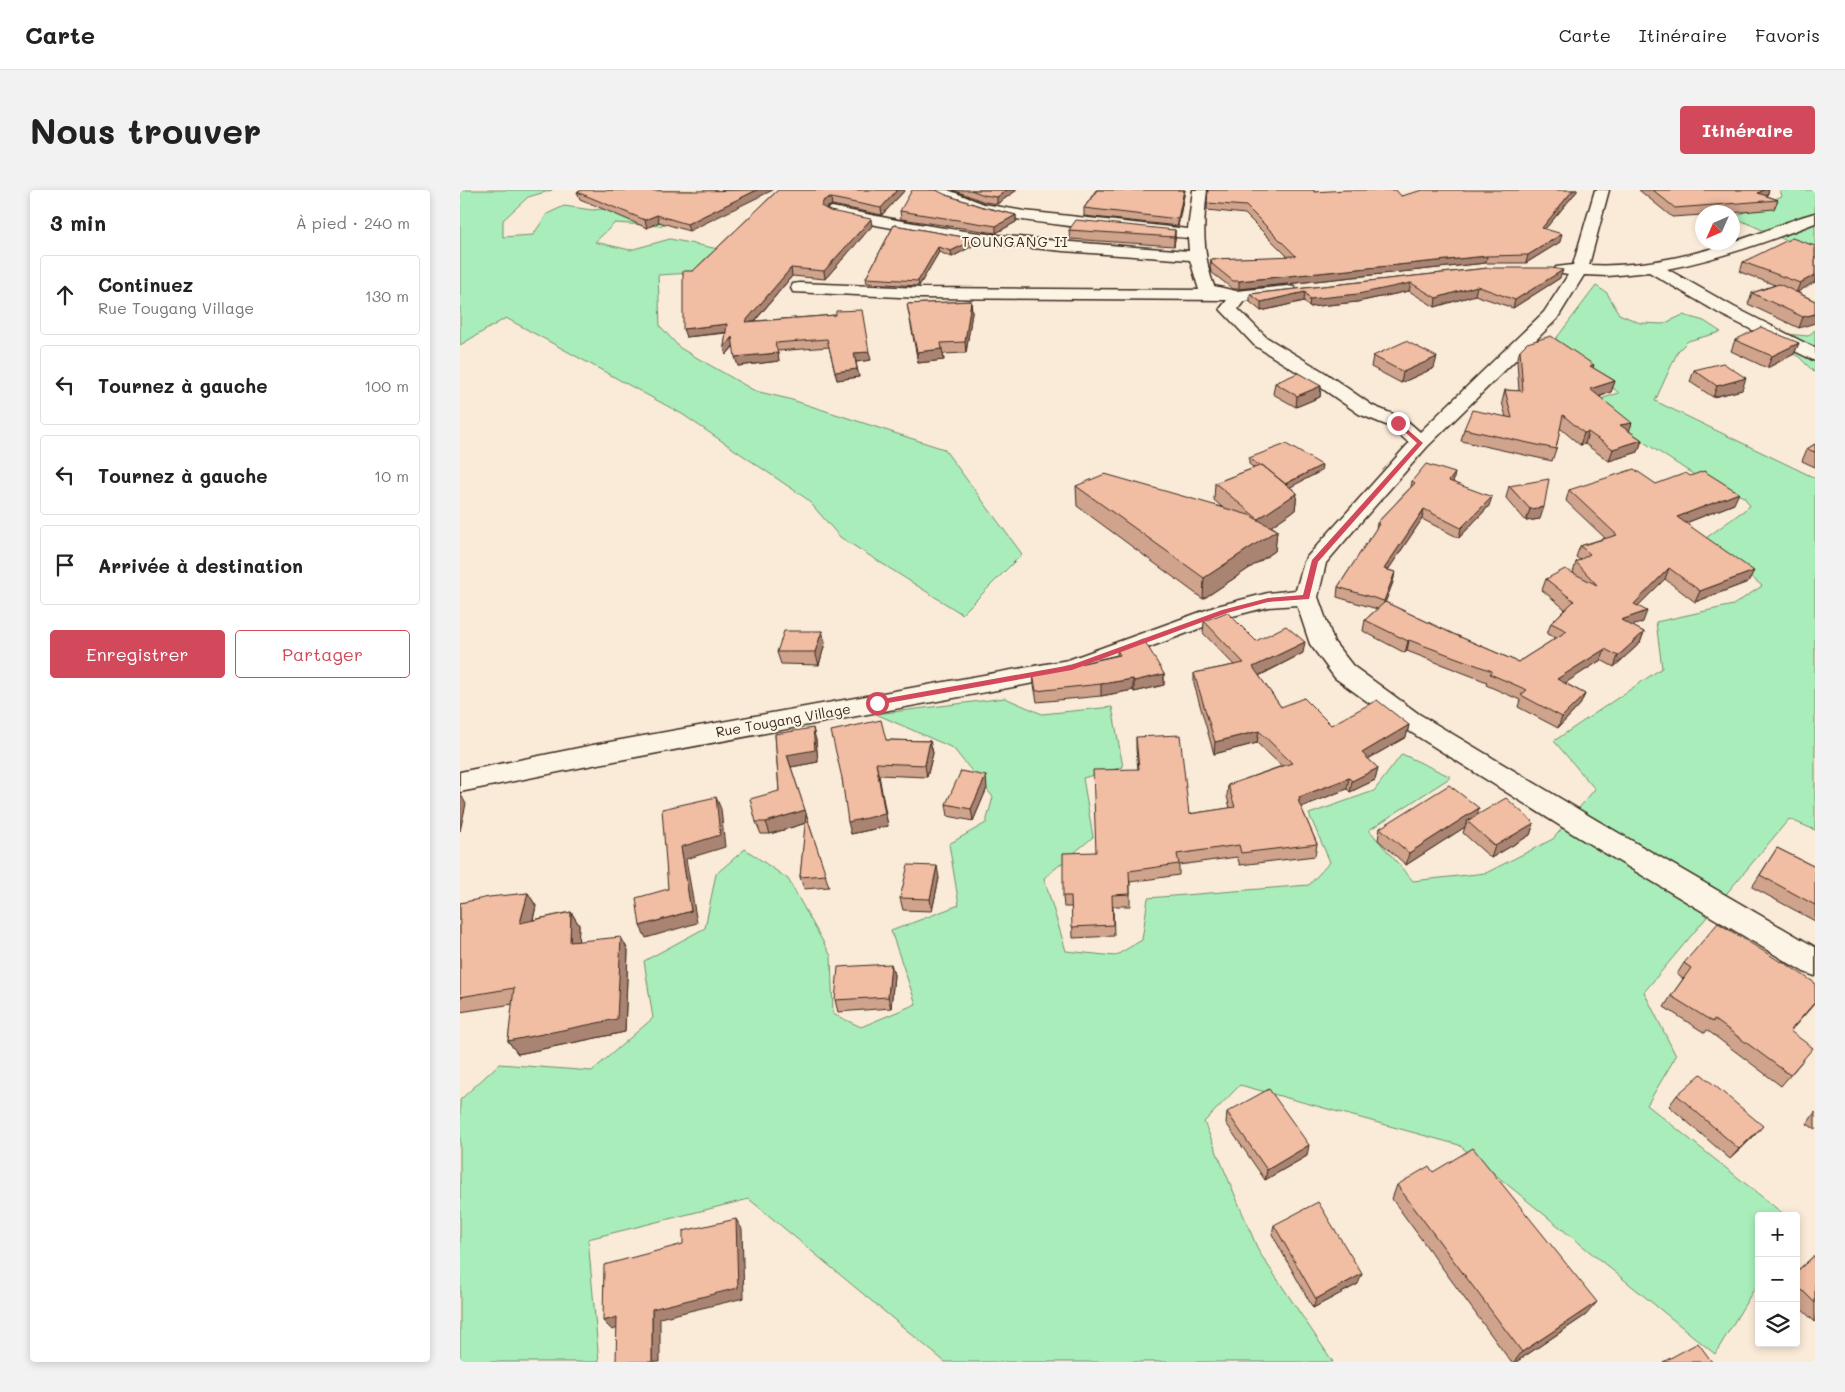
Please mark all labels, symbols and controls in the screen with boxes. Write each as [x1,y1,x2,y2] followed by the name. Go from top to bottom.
[25,19,95,50] text: Carte
[1559,23,1611,47] text: Carte
[1639,23,1727,47] text: Itinéraire
[1755,23,1820,47] text: Favoris
[1680,106,1815,154] button: Itinéraire
[30,107,261,153] text: Nous trouver
[1695,205,1740,250] north arrow
[50,209,106,236] text: 3 min
[296,212,410,233] text: À pied · 240 m
[961,232,1069,251] district label: TOUNGANG II
[98,272,193,297] text: Continuez
[51,281,79,309] icon: ahead
[365,285,409,306] text: 130 m
[98,297,254,318] text: Rue Tougang Village
[51,371,79,399] icon: left
[98,373,267,398] text: Tournez à gauche
[364,375,409,396] text: 100 m
[1387,412,1410,435] route end
[51,461,79,489] icon: left
[98,463,267,488] text: Tournez à gauche
[374,465,409,486] text: 10 m
[51,551,79,579] icon: arrive
[98,553,303,578] text: Arrivée à destination
[50,630,225,678] button: Enregistrer
[235,630,410,678] button: Partager
[866,692,889,715] route start
[714,699,852,741] street label: Rue Tougang Village
[1755,1212,1800,1347] map controls
[1755,1212,1800,1257] button: +
[1755,1257,1800,1302] button: −
[1755,1302,1800,1347] button: layers

